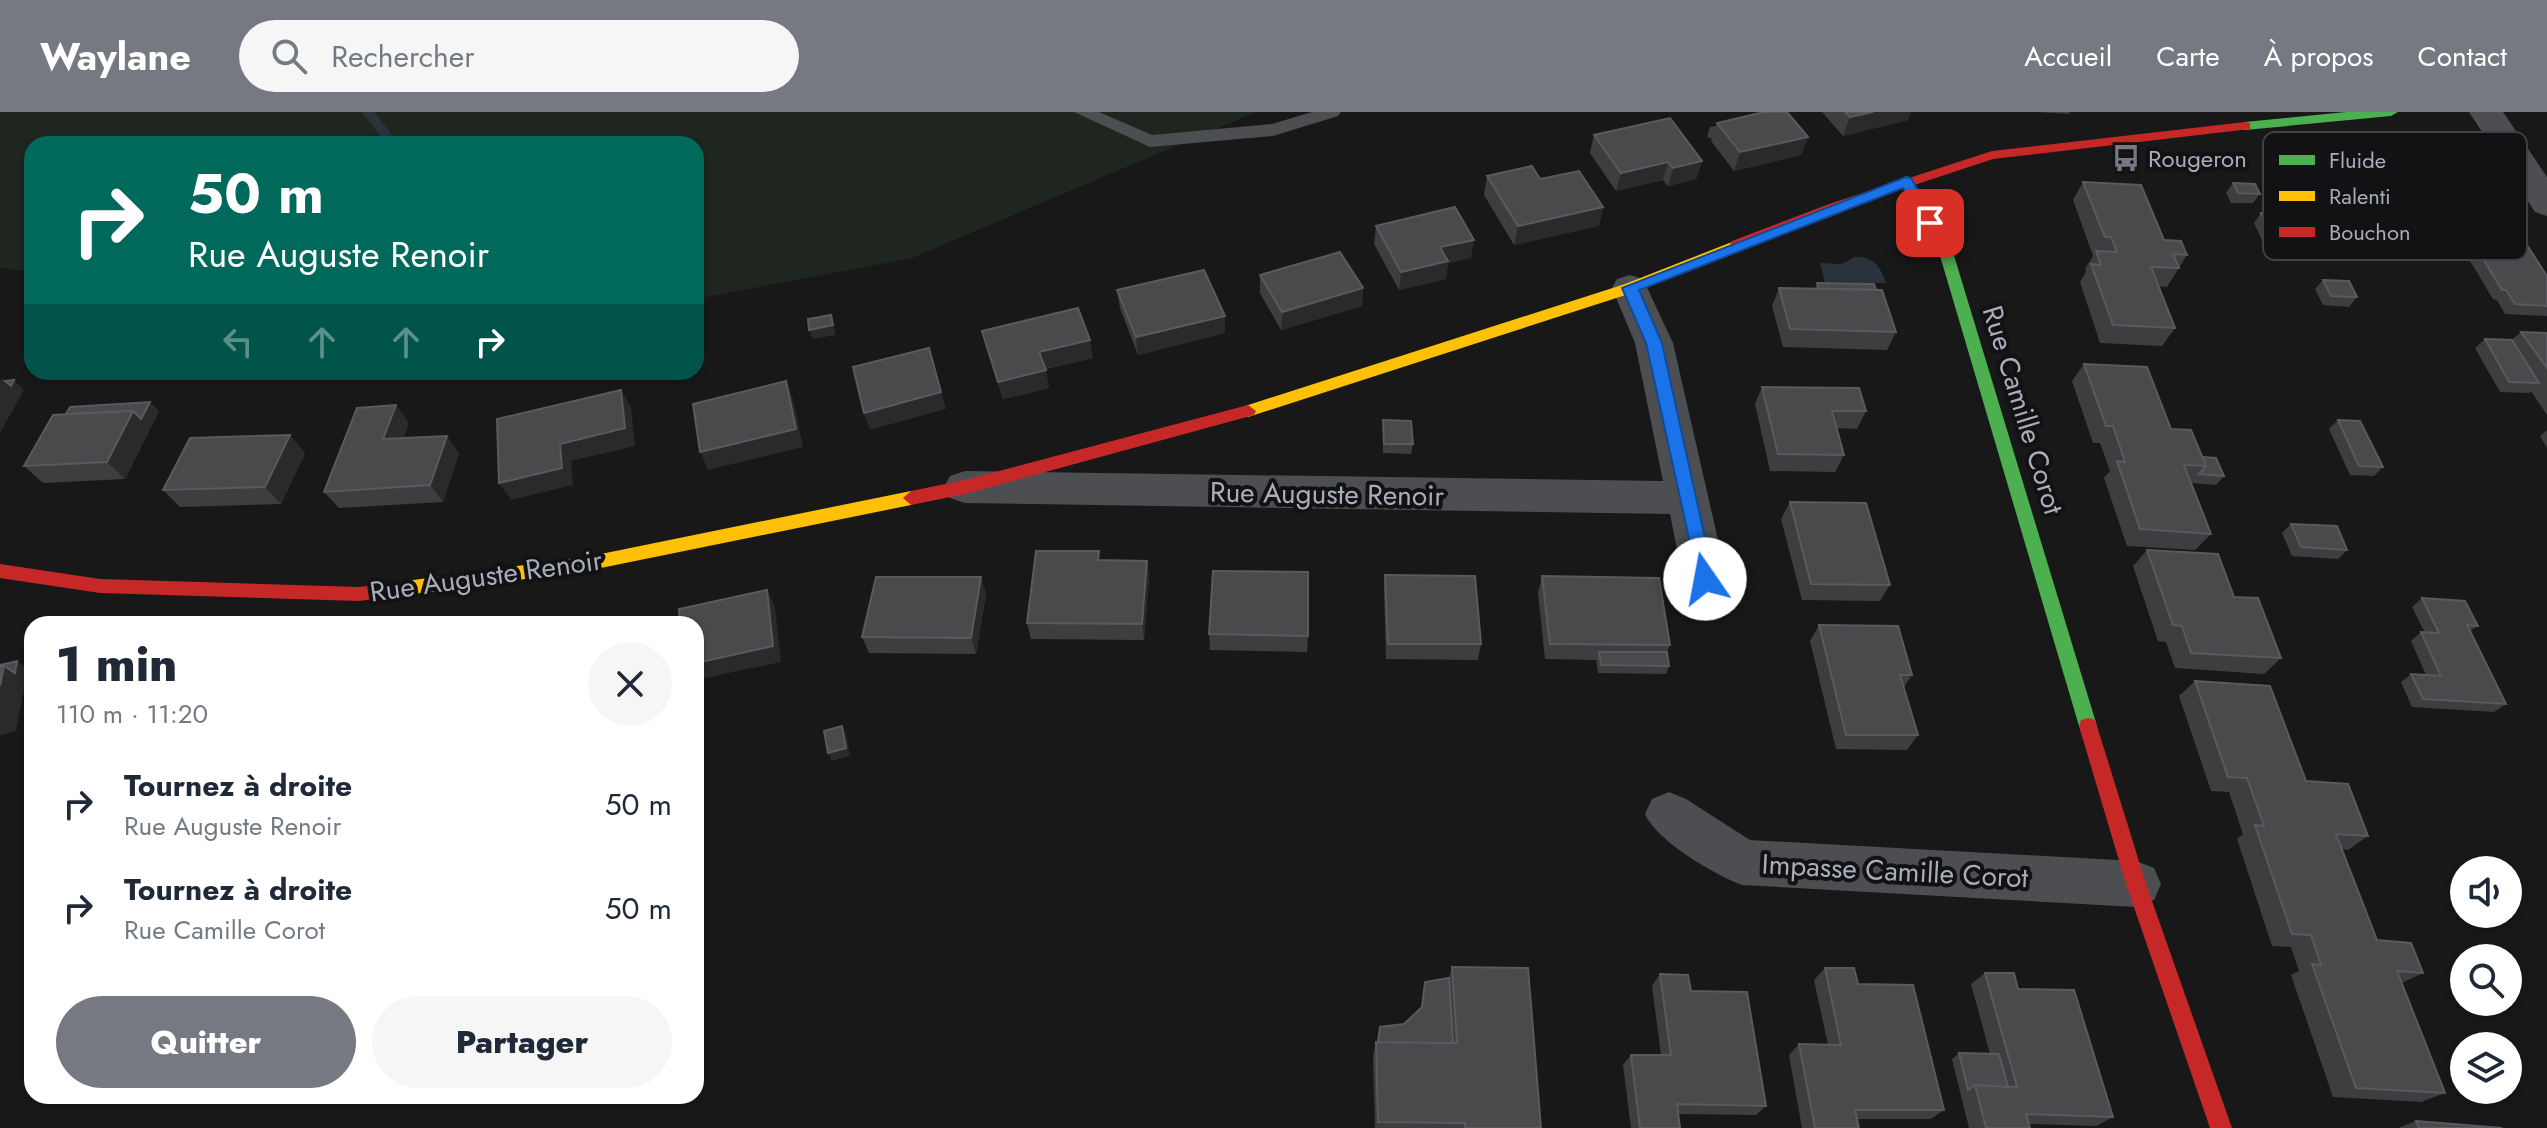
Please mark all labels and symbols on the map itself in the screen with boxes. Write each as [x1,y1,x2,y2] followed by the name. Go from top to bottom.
[2263,132,2527,260] legend
[2148,141,2247,176] place label: Rougeron
[2111,143,2141,173] bus stop icon: Rougeron
[2329,144,2386,176] text: Fluide
[2329,180,2391,212] text: Ralenti
[1896,189,1964,257] pin
[2329,216,2410,248] text: Bouchon
[1972,301,2074,520] street label: Rue Camille Corot
[1210,471,1445,517] street label: Rue Auguste Renoir
[1663,537,1747,621] position arrow
[367,539,605,613] street label: Rue Auguste Renoir
[1761,844,2029,898] street label: Impasse Camille Corot

